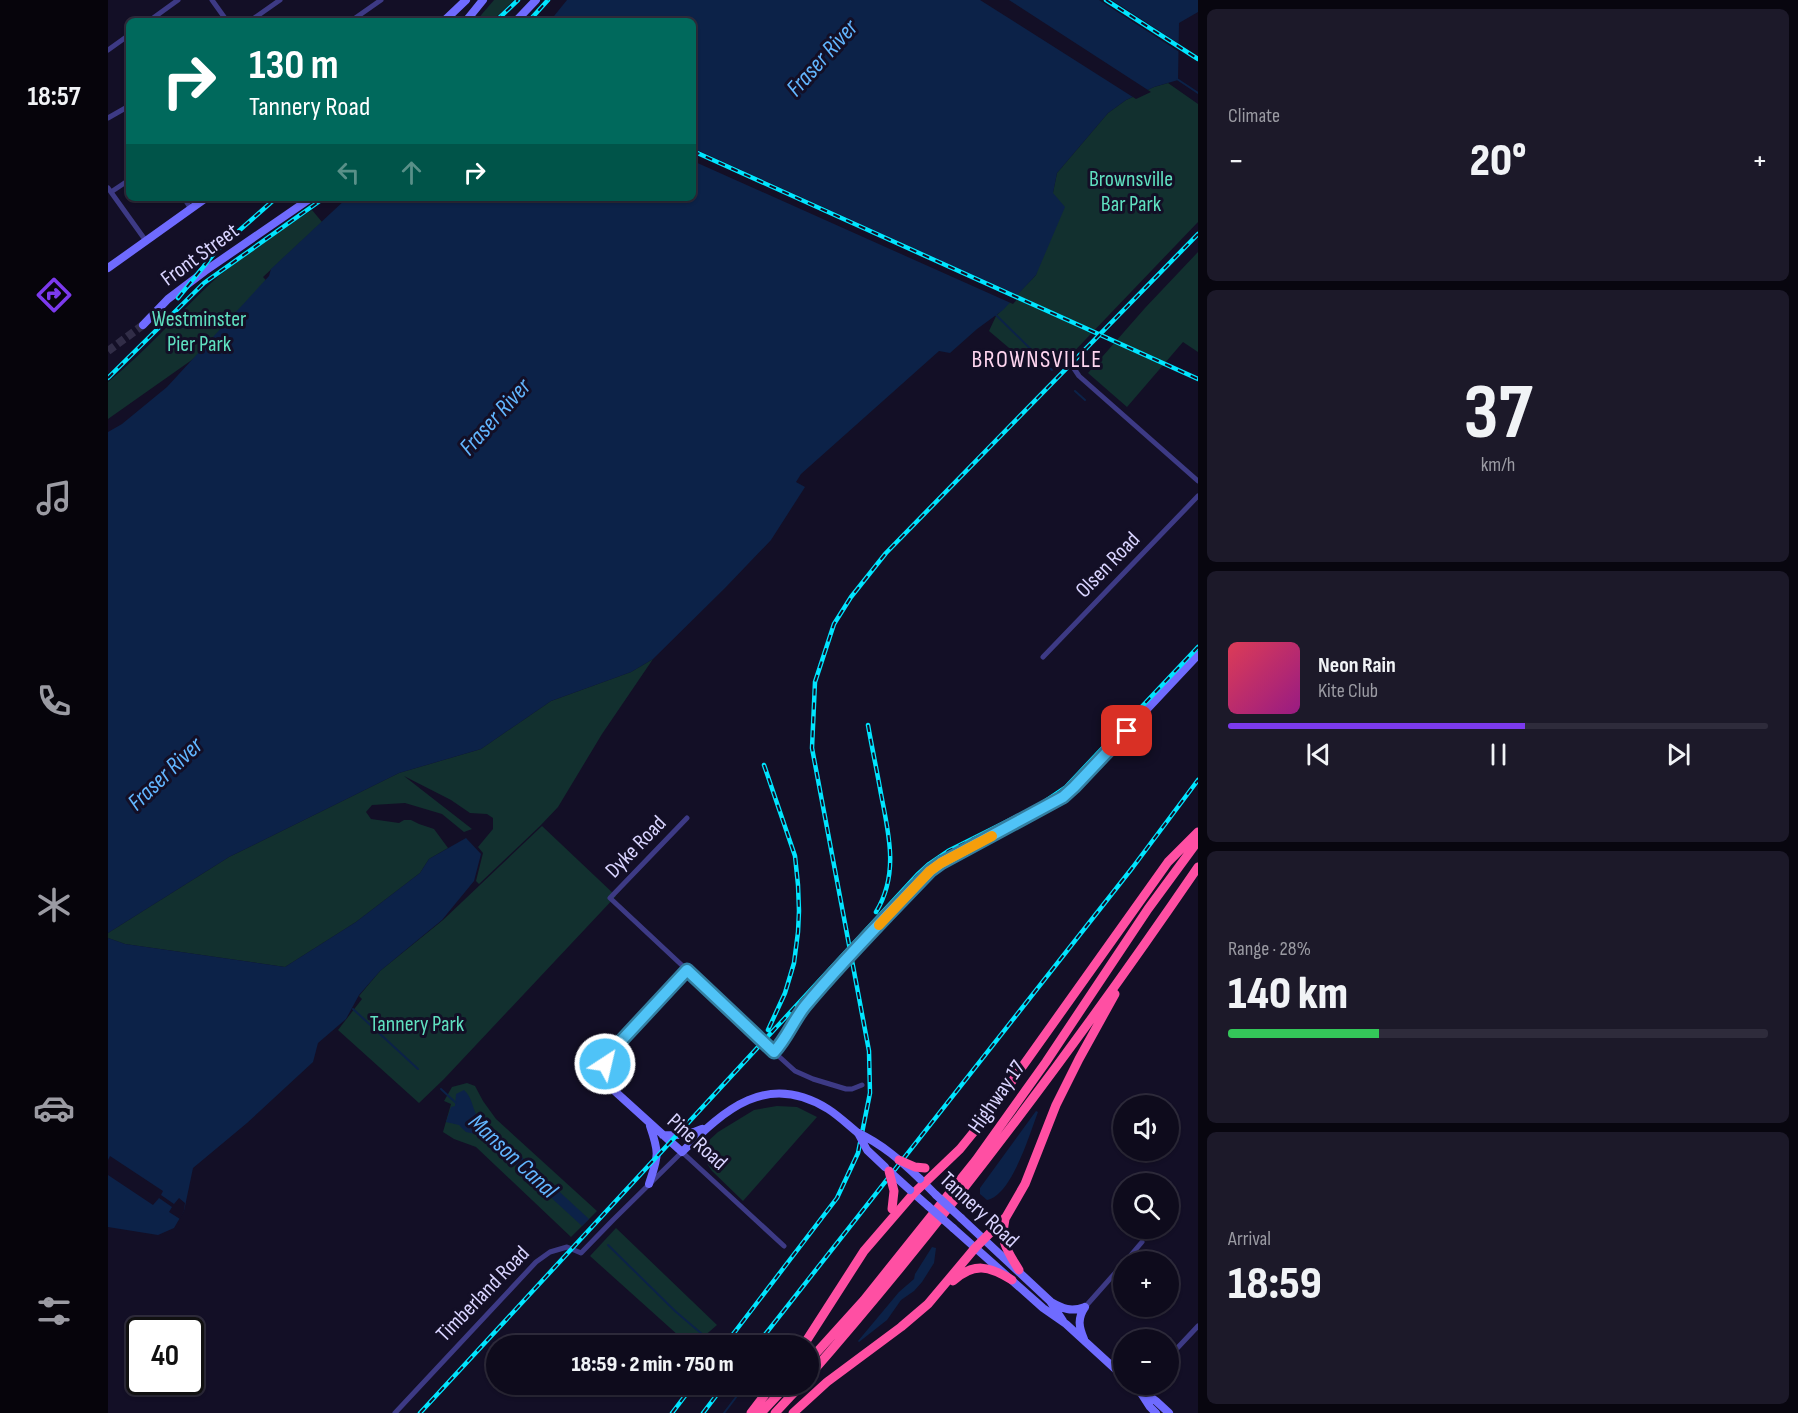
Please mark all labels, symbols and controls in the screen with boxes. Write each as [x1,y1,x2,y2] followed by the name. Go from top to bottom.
[780,13,865,102] water label: Fraser River
[249,40,339,91] text: 130 m
[150,42,228,120] icon: right
[28,81,80,113] text: 18:57
[249,91,370,123] text: Tannery Road
[1228,104,1280,128] text: Climate
[1470,134,1526,189] text: 20°
[1228,141,1244,181] text: −
[1752,141,1768,181] text: +
[332,156,365,189] icon: left
[395,156,428,189] icon: ahead
[458,156,491,189] icon: right
[1089,166,1173,218] park label: Brownsville Bar Park
[156,218,244,292] street label: Front Street
[33,274,75,316] icon: directions
[152,306,246,358] park label: Westminster Pier Park
[971,345,1103,374] district label: BROWNSVILLE
[1464,367,1532,460] text: 37
[453,372,538,461] water label: Fraser River
[1481,453,1515,477] text: km/h
[33,477,75,519] icon: music
[1070,526,1146,604] street label: Olsen Road
[1318,652,1396,679] text: Neon Rain
[1318,679,1378,703] text: Kite Club
[33,680,75,722] icon: phone
[1101,705,1152,756] pin
[1110,714,1143,747] icon: arrive
[121,730,209,817] water label: Fraser River
[1302,738,1335,771] icon: previous
[1482,738,1515,771] icon: pause
[1662,738,1695,771] icon: next
[600,810,672,884] street label: Dyke Road
[33,884,75,926] icon: climate
[1228,937,1311,961] text: Range · 28%
[1228,967,1348,1022] text: 140 km
[370,1011,465,1038] park label: Tannery Park
[573,1032,637,1096] position arrow
[962,1055,1032,1138] street label: Highway 17
[33,1087,75,1129] icon: car
[1113,1095,1179,1395] map controls
[1113,1095,1179,1161] button: sound
[463,1108,564,1205] water label: Manson Canal
[661,1108,733,1176] street label: Pine Road
[934,1166,1024,1254] street label: Tannery Road
[1113,1173,1179,1239] button: search
[1228,1227,1271,1251] text: Arrival
[431,1240,535,1348] street label: Timberland Road
[1113,1251,1179,1317] button: +
[1228,1257,1322,1312] text: 18:59
[33,1290,75,1332] icon: filters
[126,1317,204,1395] speed limit sign: 40
[1113,1329,1179,1395] button: −
[571,1351,734,1378] text: 18:59 · 2 min · 750 m

